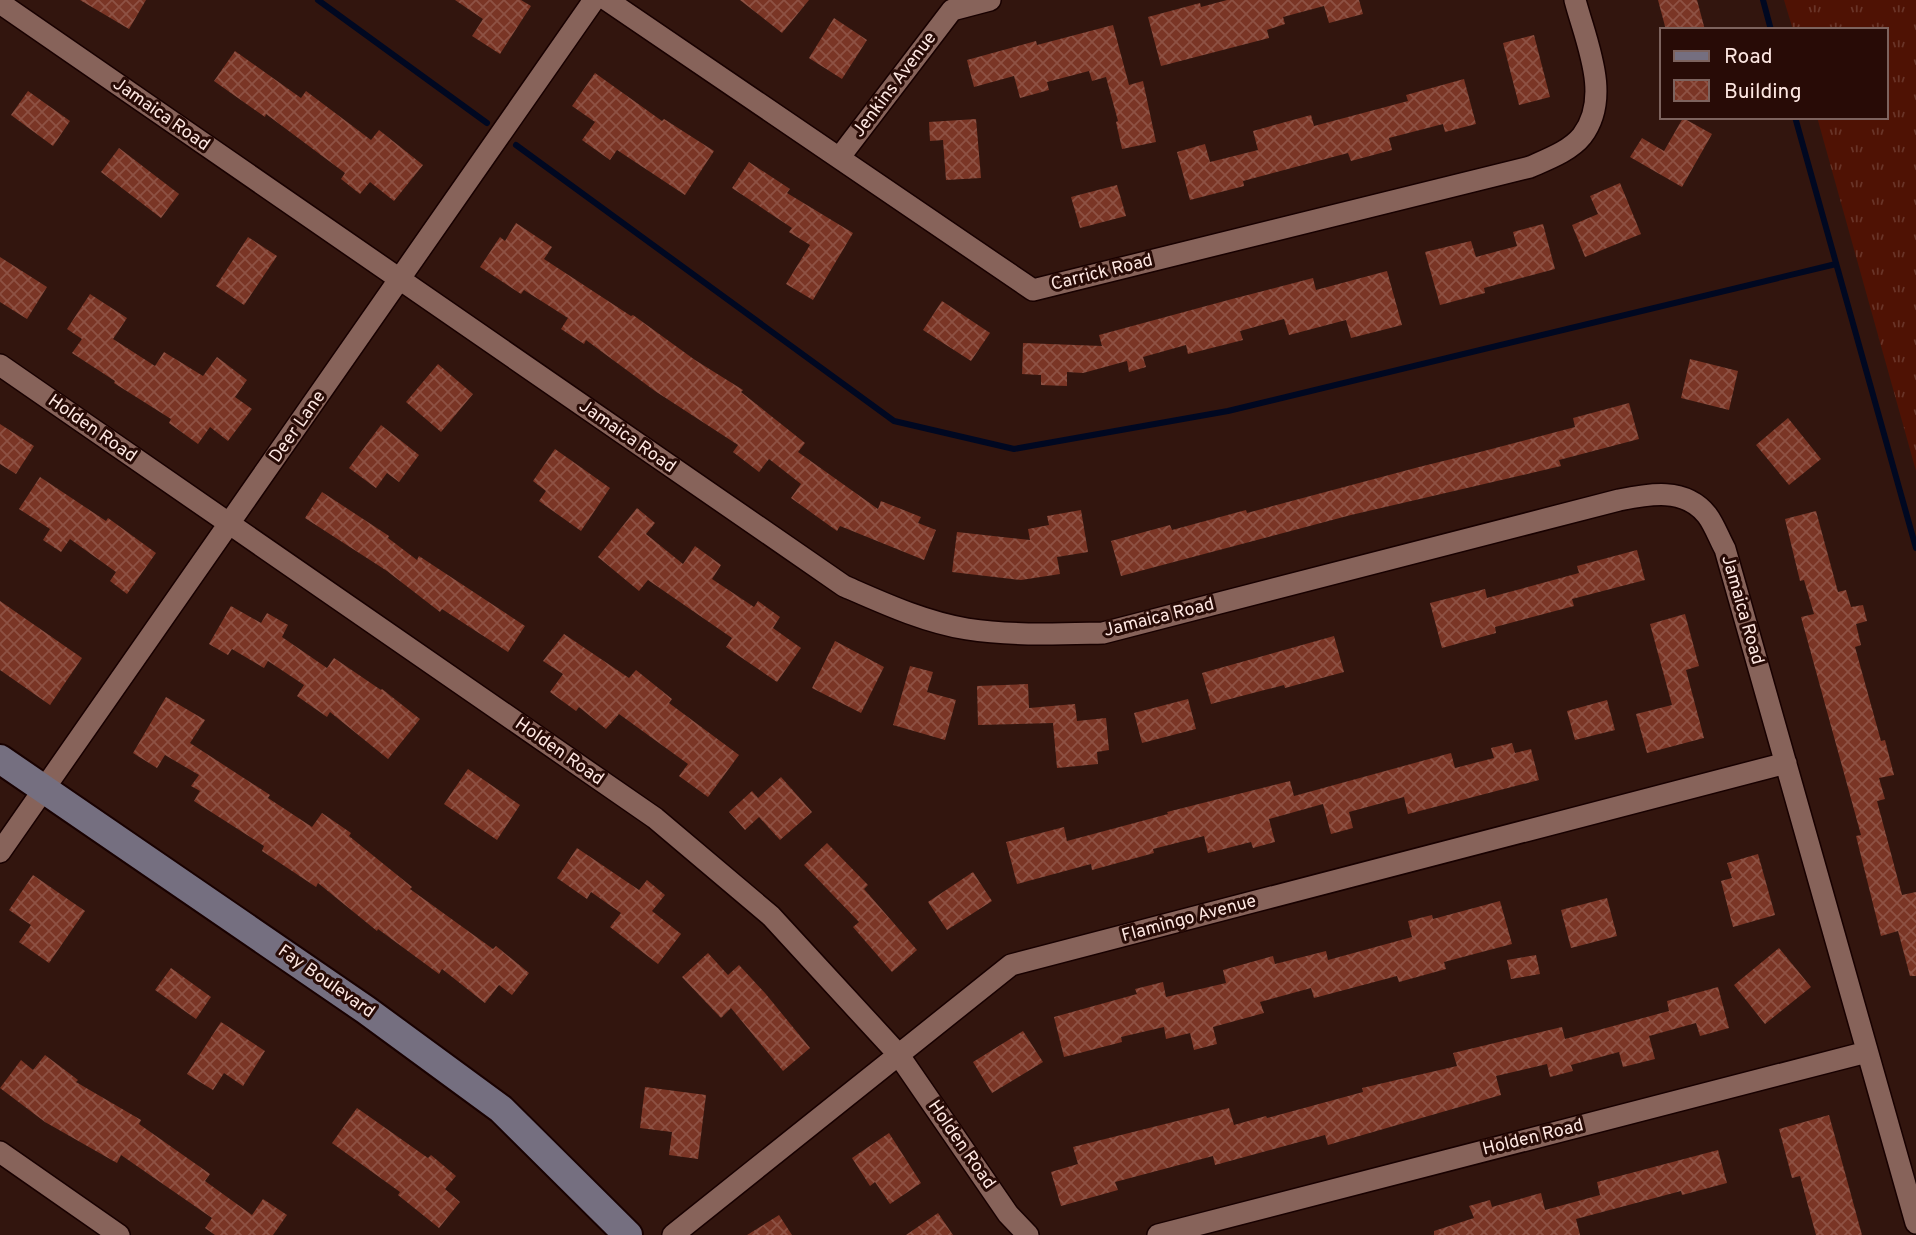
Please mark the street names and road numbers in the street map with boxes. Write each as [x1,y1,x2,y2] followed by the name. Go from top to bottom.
[848,28,942,142] street label: Jenkins Avenue
[108,73,214,157] street label: Jamaica Road
[1049,249,1155,297] street label: Carrick Road
[265,386,331,468] street label: Deer Lane
[43,390,141,468] street label: Holden Road
[574,395,680,479] street label: Jamaica Road
[1715,552,1769,668] street label: Jamaica Road
[1101,593,1217,643] street label: Jamaica Road
[510,713,608,791] street label: Holden Road
[1119,890,1259,948] street label: Flamingo Avenue
[273,940,379,1024] street label: Fay Boulevard
[922,1096,1000,1194] street label: Holden Road
[1480,1114,1586,1162] street label: Holden Road

